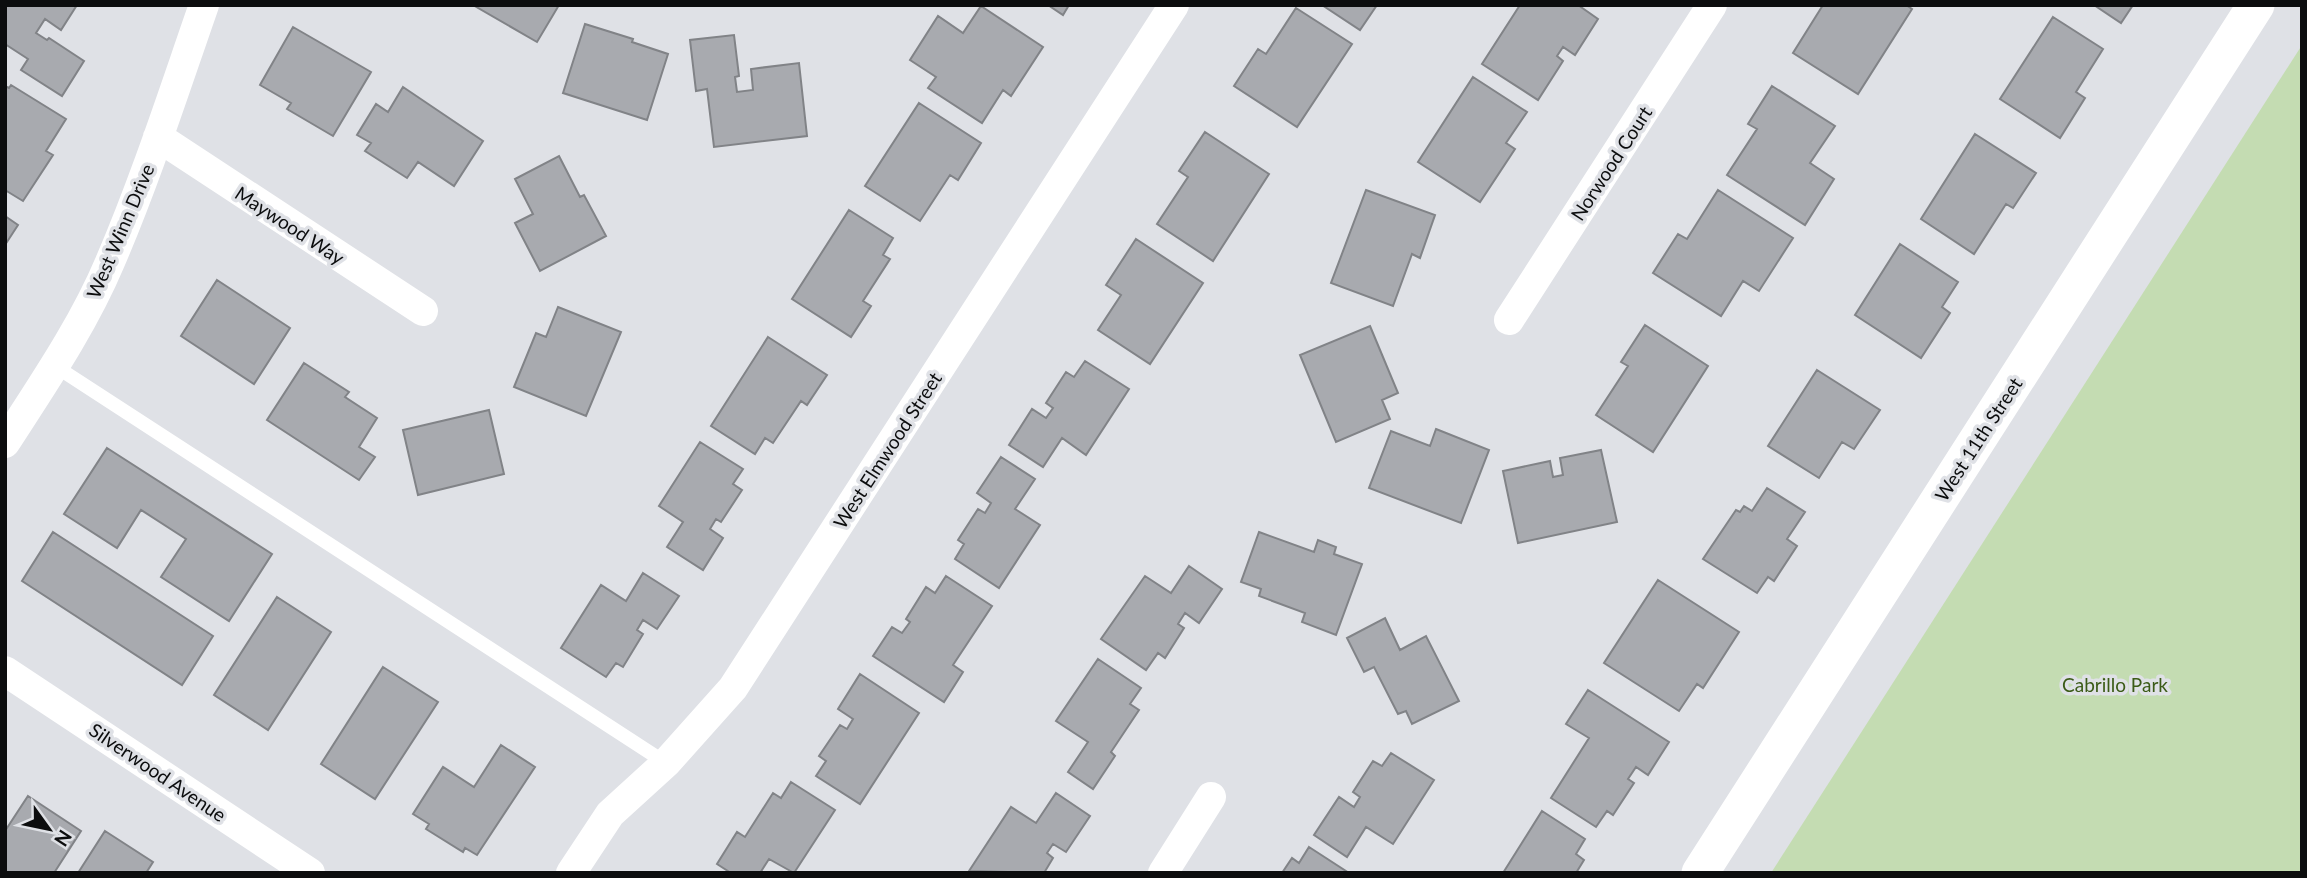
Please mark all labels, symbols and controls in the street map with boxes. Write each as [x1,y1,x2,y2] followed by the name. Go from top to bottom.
[1566,102,1657,224] street label: Norwood Court
[81,160,159,302] street label: West Winn Drive
[231,181,349,269] street label: Maywood Way
[828,368,946,532] street label: West Elmwood Street
[1929,373,2027,505] street label: West 11th Street
[2062,673,2168,696] park label: Cabrillo Park
[85,718,231,826] street label: Silverwood Avenue
[14,794,84,864] north arrow
[50,826,77,851] text: N

